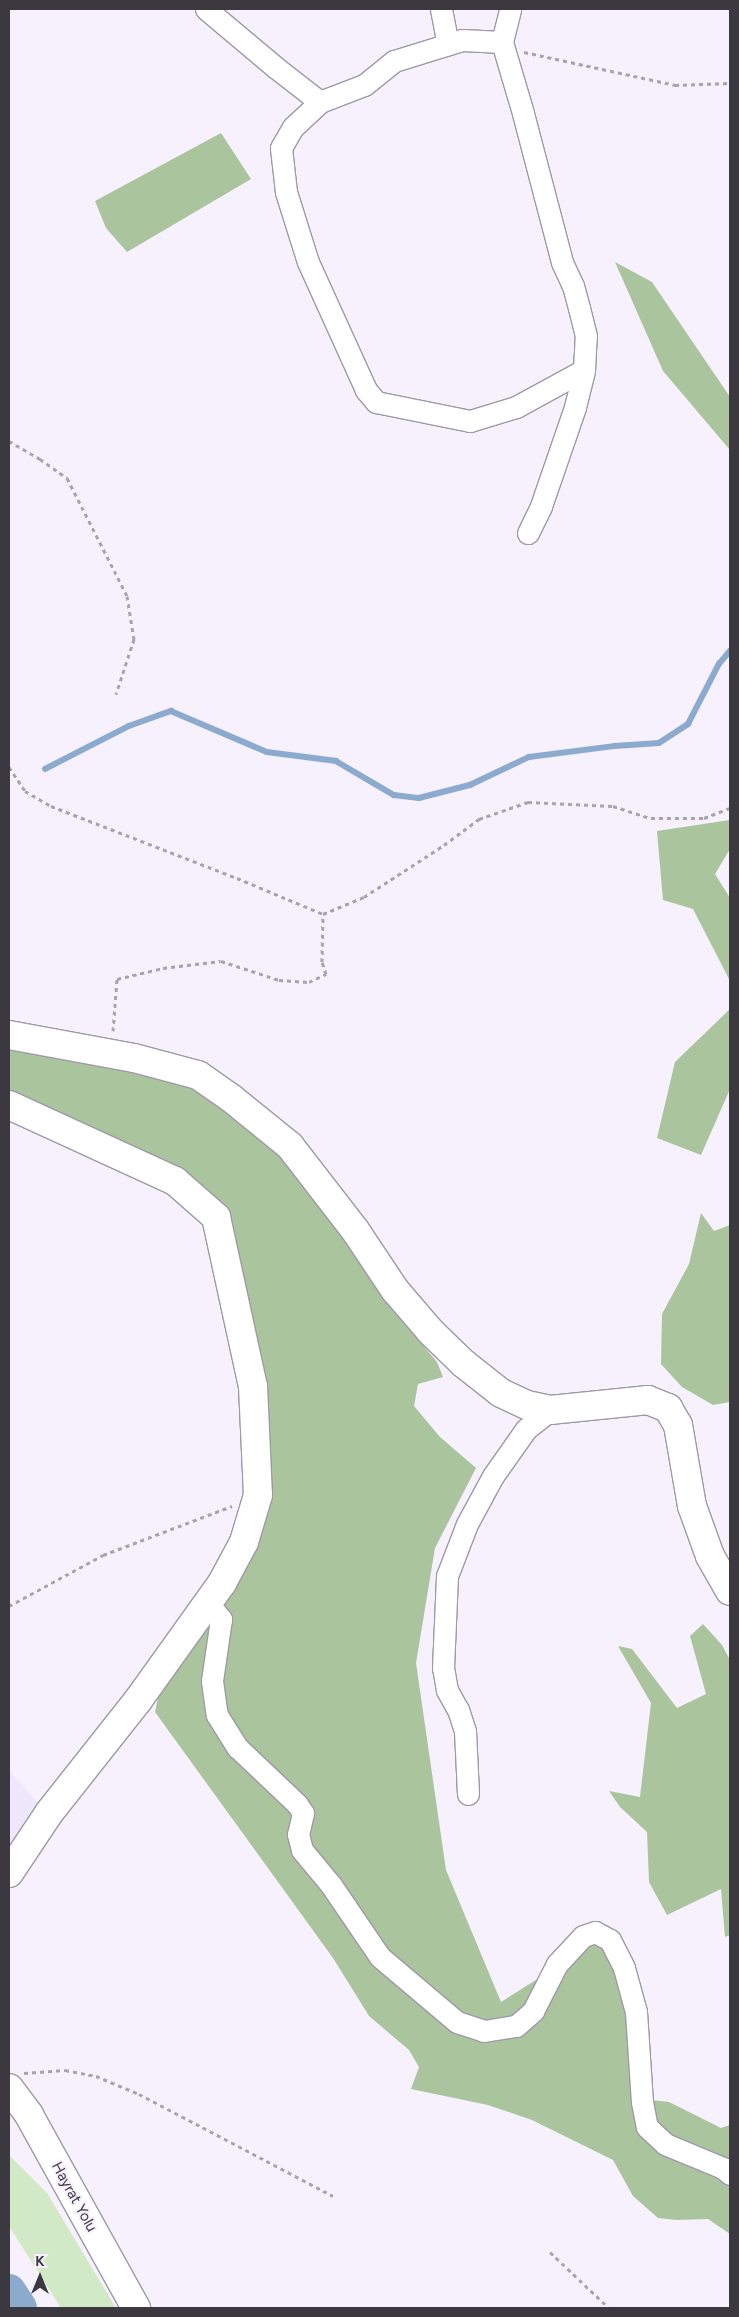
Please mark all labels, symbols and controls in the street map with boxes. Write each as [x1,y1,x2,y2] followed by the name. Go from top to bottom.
[47,2159,101,2235] street label: Hayrat Yolu
[15,2252,65,2302] north arrow
[35,2253,45,2270] text: K

